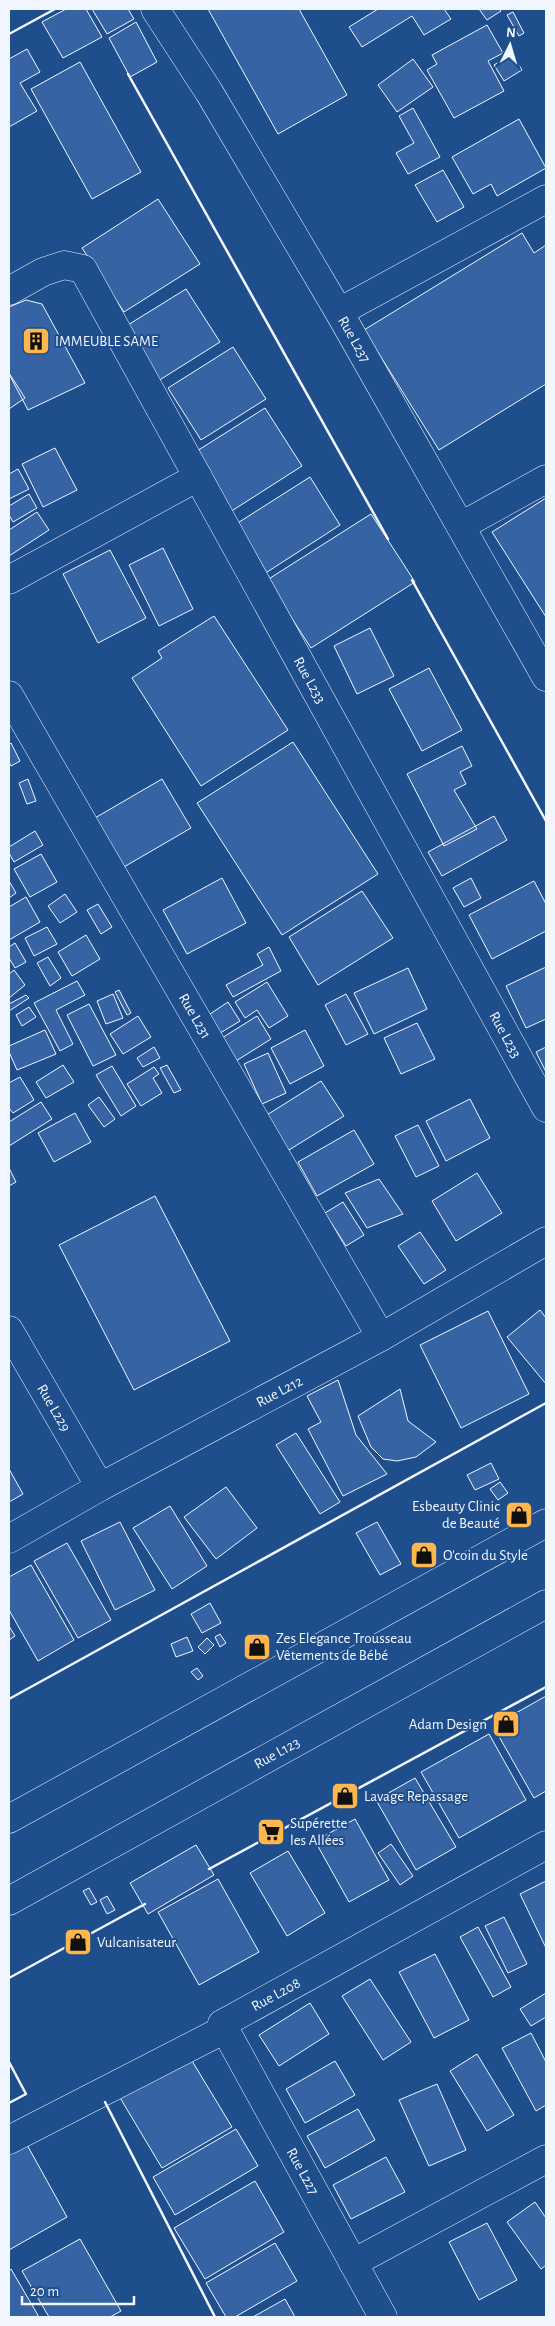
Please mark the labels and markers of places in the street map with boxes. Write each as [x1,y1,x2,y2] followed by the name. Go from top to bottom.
[21,326,51,356] building icon: IMMEUBLE SAME
[55,334,158,349] place label: IMMEUBLE SAME
[412,1499,500,1531] place label: Esbeauty Clinic de Beauté
[504,1500,534,1530] shop icon: Esbeauty Clinic de Beauté
[409,1540,439,1570] shop icon: O'coin du Style
[443,1548,528,1563] place label: O'coin du Style
[276,1631,412,1663] place label: Zes Elegance Trousseau Vêtements de Bébé
[242,1632,272,1662] shop icon: Zes Elegance Trousseau Vêtements de Bébé
[491,1709,521,1739] shop icon: Adam Design
[409,1717,487,1732] place label: Adam Design
[330,1781,360,1811] shop icon: Lavage Repassage
[364,1789,468,1804] place label: Lavage Repassage
[290,1816,347,1848] place label: Supérette les Allées
[256,1817,286,1847] supermarket icon: Supérette les Allées
[63,1927,93,1957] shop icon: Vulcanisateur
[97,1935,176,1950] place label: Vulcanisateur

